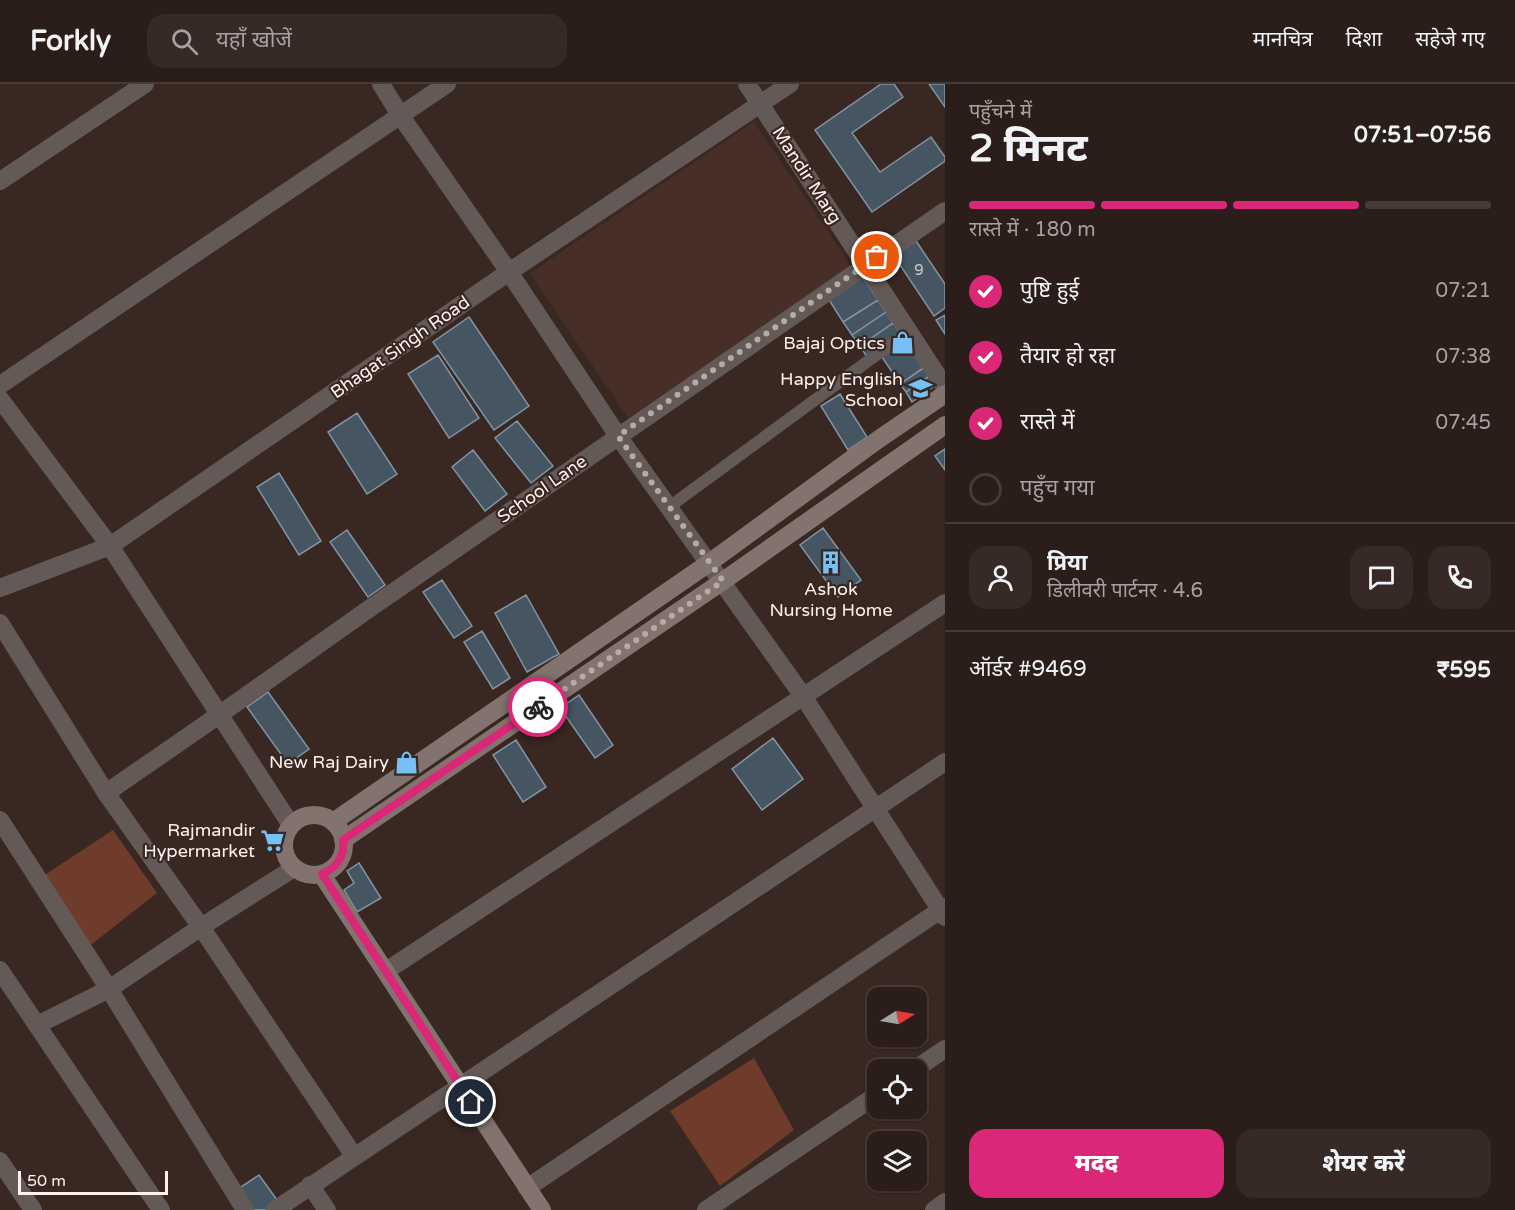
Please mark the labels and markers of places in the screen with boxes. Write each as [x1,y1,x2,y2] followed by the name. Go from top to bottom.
[851,231,902,282] pin
[890,330,916,356] shop icon: Bajaj Optics
[783,332,885,354] place label: Bajaj Optics
[780,368,903,411] place label: Happy English School
[908,376,934,402] school or university icon: Happy English School
[818,550,844,576] building icon: Ashok Nursing Home
[769,578,893,621] place label: Ashok Nursing Home
[394,749,420,775] shop icon: New Raj Dairy
[269,751,389,773] place label: New Raj Dairy
[143,819,255,862] place label: Rajmandir Hypermarket
[260,827,286,853] supermarket icon: Rajmandir Hypermarket
[445,1076,496,1127] pin

